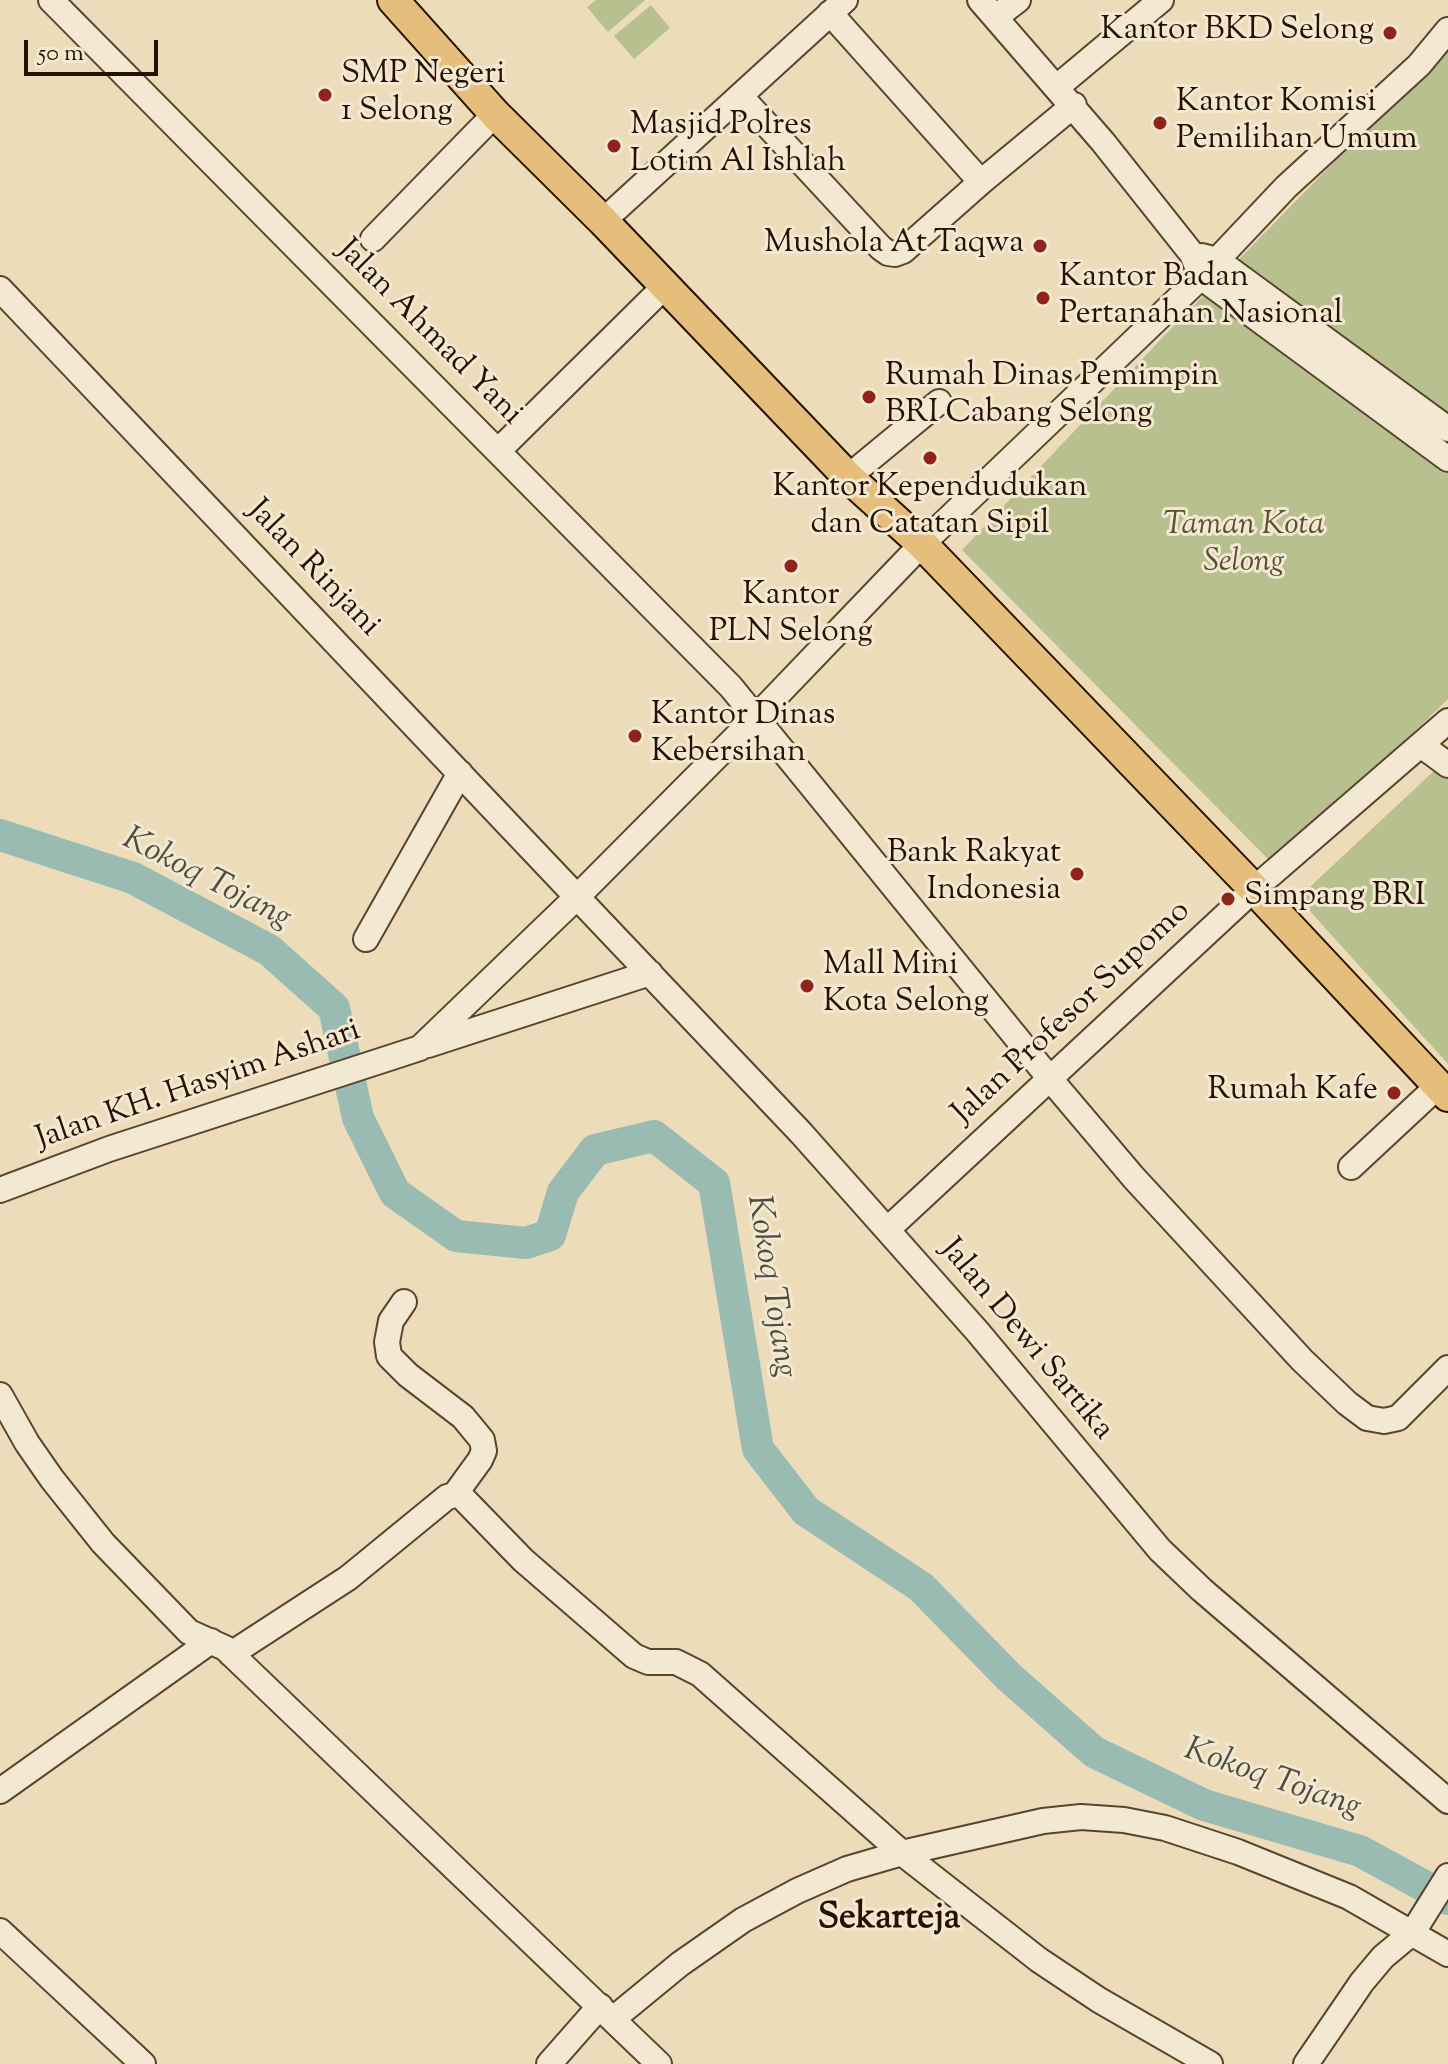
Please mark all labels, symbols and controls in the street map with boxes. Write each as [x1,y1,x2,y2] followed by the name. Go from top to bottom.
[1101,14,1374,52] place label: Kantor BKD Selong
[28,24,162,74] scale bar
[1381,24,1399,42] marker: Kantor BKD Selong
[38,37,84,71] text: 50 m
[341,58,505,133] place label: SMP Negeri 1 Selong
[316,86,334,104] marker: SMP Negeri 1 Selong
[1176,86,1418,161] place label: Kantor Komisi Pemilihan Umum
[630,109,846,184] place label: Masjid Polres Lotim Al Ishlah
[1151,114,1169,132] marker: Kantor Komisi Pemilihan Umum
[605,137,623,155] marker: Masjid Polres Lotim Al Ishlah
[764,227,1024,265] place label: Mushola At Taqwa
[327,233,529,435] street label: Jalan Ahmad Yani
[1031,237,1049,255] marker: Mushola At Taqwa
[1059,261,1343,336] place label: Kantor Badan Pertanahan Nasional
[1034,289,1052,307] marker: Kantor Badan Pertanahan Nasional
[885,360,1219,435] place label: Rumah Dinas Pemimpin BRI Cabang Selong
[860,388,878,406] marker: Rumah Dinas Pemimpin BRI Cabang Selong
[921,449,939,467] marker: Kantor Kependudukan dan Catatan Sipil
[773,471,1087,546] place label: Kantor Kependudukan dan Catatan Sipil
[237,494,387,646] street label: Jalan Rinjani
[1163,509,1325,584] park label: Taman Kota Selong
[782,557,800,575] marker: Kantor PLN Selong
[709,579,873,654] place label: Kantor PLN Selong
[651,699,835,774] place label: Kantor Dinas Kebersihan
[626,727,644,745] marker: Kantor Dinas Kebersihan
[114,821,298,941] water label: Kokoq Tojang
[887,837,1061,912] place label: Bank Rakyat Indonesia
[1068,865,1086,883] marker: Bank Rakyat Indonesia
[1244,880,1425,918] place label: Simpang BRI
[1219,890,1237,908] marker: Simpang BRI
[946,894,1200,1134] street label: Jalan Profesor Supomo
[823,949,989,1024] place label: Mall Mini Kota Selong
[798,977,816,995] marker: Mall Mini Kota Selong
[32,1013,366,1161] street label: Jalan KH. Hasyim Ashari
[1207,1074,1378,1112] place label: Rumah Kafe
[1385,1084,1403,1102] marker: Rumah Kafe
[734,1193,804,1381] water label: Kokoq Tojang
[930,1233,1120,1449] street label: Jalan Dewi Sartika
[1178,1732,1366,1830] water label: Kokoq Tojang
[818,1899,960,1943] district label: Sekarteja

